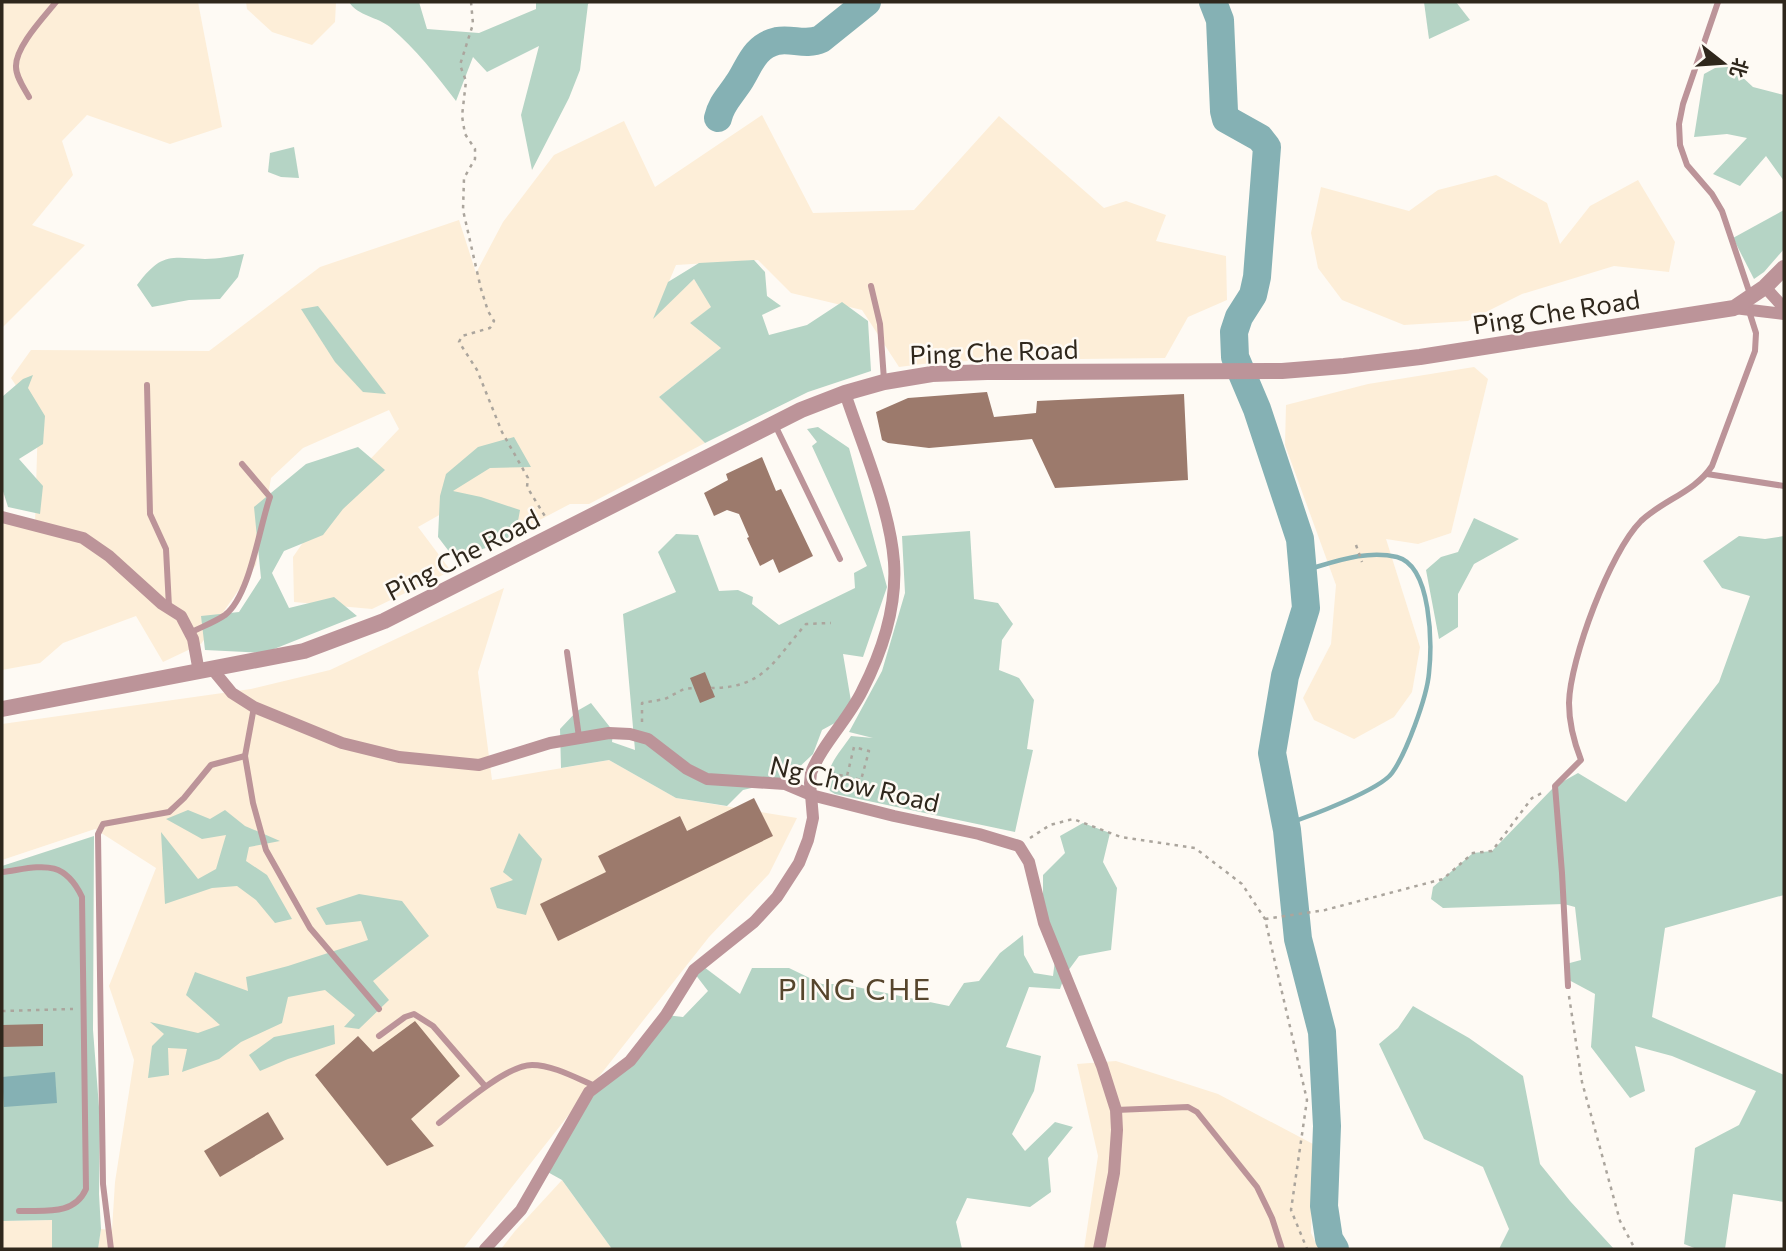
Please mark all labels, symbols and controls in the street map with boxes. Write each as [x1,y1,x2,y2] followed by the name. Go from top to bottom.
[1688,28,1758,98] north arrow
[1726,56,1754,81] text: 北
[1470,282,1642,340] street label: Ping Che Road
[909,333,1079,369] street label: Ping Che Road
[380,502,544,606] street label: Ping Che Road
[767,748,943,818] street label: Ng Chow Road
[778,969,932,1006] district label: PING CHE

